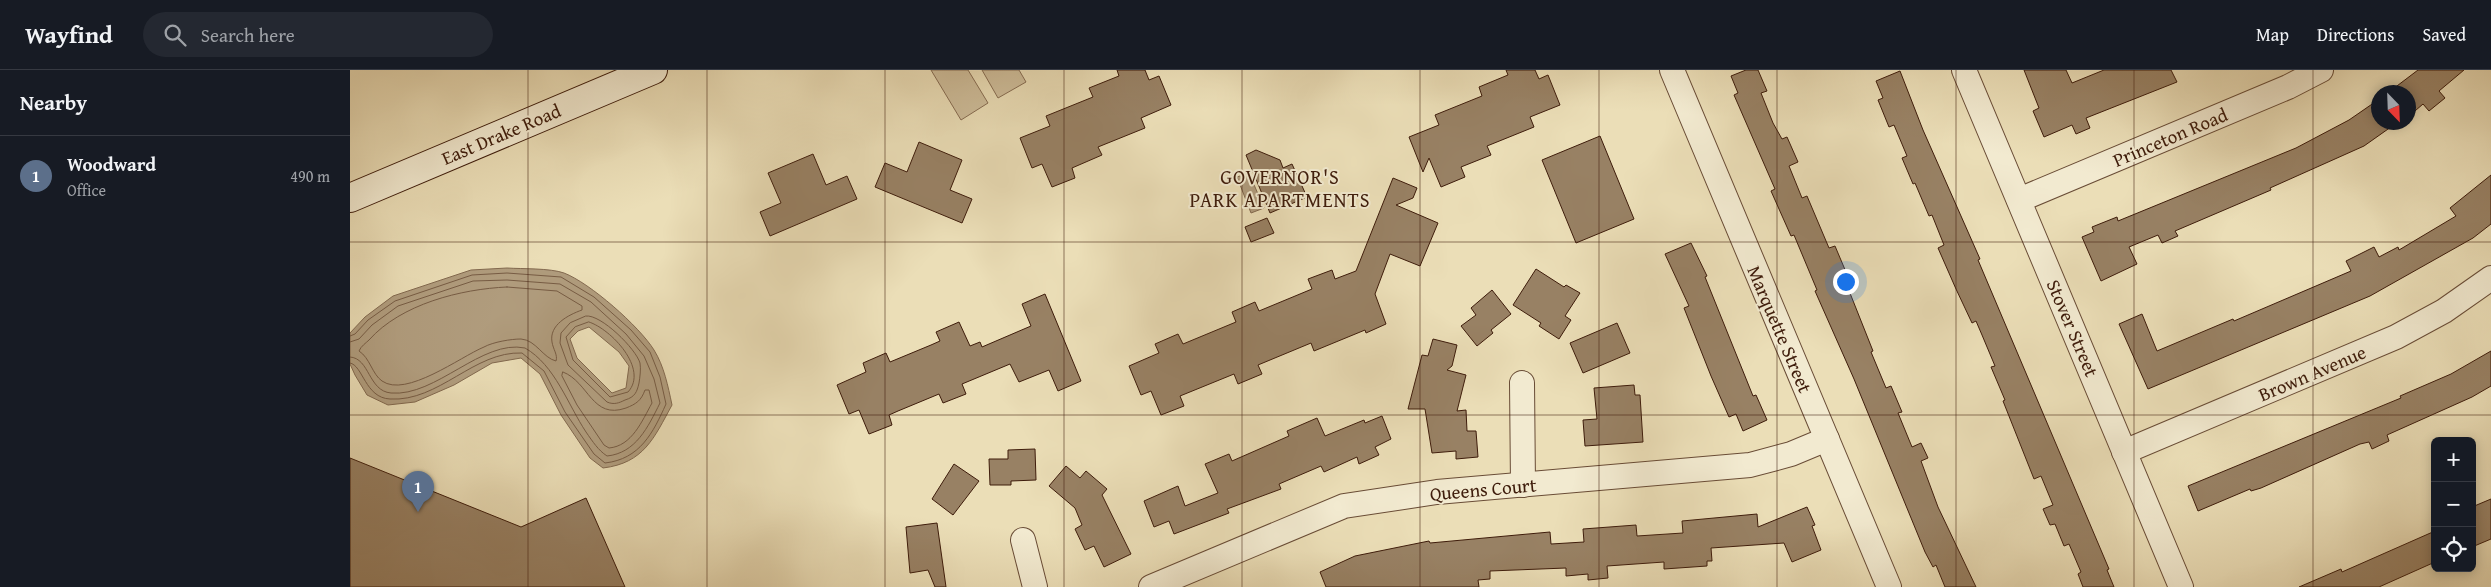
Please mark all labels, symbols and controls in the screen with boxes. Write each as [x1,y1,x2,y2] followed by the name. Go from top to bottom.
[143,12,493,57] search box
[25,17,113,52] text: Wayfind
[161,21,189,49] icon: search
[201,21,295,49] text: Search here
[2256,21,2289,48] text: Map
[2317,21,2394,48] text: Directions
[2422,21,2466,48] text: Saved
[2371,85,2416,130] north arrow
[20,87,87,118] text: Nearby
[437,96,566,172] street label: East Drake Road
[2108,100,2233,174] street label: Princeton Road
[67,150,156,178] text: Woodward
[1189,162,1371,214] district label: GOVERNOR'S PARK APARTMENTS
[32,164,40,188] text: 1
[290,164,330,188] text: 490 m
[67,178,106,202] text: Office
[1741,261,1820,397] street label: Marquette Street
[1833,269,1859,295] your location
[2040,275,2106,381] street label: Stover Street
[2254,338,2370,408] street label: Brown Avenue
[2431,437,2476,572] map controls
[2431,437,2476,482] button: +
[1429,470,1538,508] street label: Queens Court
[402,471,434,512] pin: 1
[2431,482,2476,527] button: −
[2431,527,2476,572] button: locate

